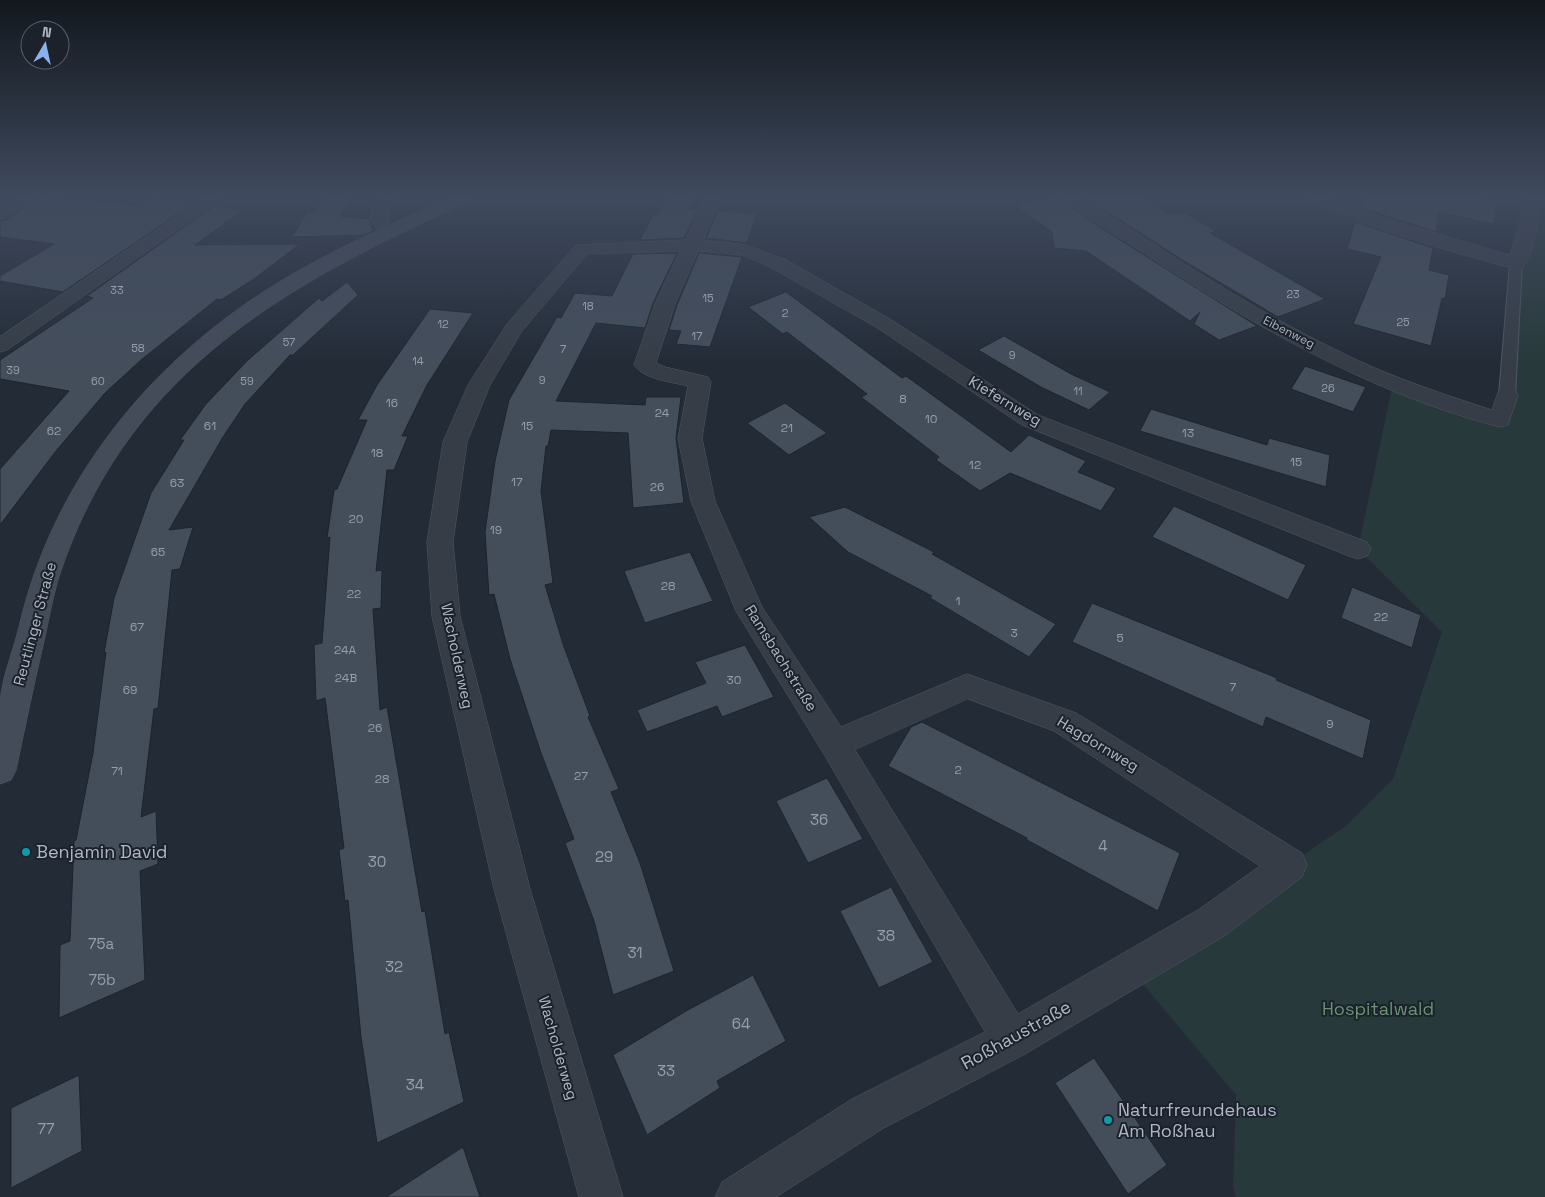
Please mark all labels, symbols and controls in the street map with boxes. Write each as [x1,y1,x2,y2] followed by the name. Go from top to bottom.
[20,20,70,70] north arrow
[41,23,53,42] text: N
[110,283,124,297] house number: 33
[1286,287,1300,301] house number: 23
[702,291,714,305] house number: 15
[582,299,594,313] house number: 18
[782,306,789,320] house number: 2
[1260,312,1318,352] street label: Eibenweg
[1396,315,1410,329] house number: 25
[437,317,449,331] house number: 12
[692,329,702,343] house number: 17
[283,335,295,349] house number: 57
[131,341,145,355] house number: 58
[560,342,566,356] house number: 7
[1009,348,1016,362] house number: 9
[412,354,424,368] house number: 14
[6,363,20,377] house number: 39
[965,371,1045,430] street label: Kiefernweg
[539,373,546,387] house number: 9
[91,374,105,388] house number: 60
[240,374,254,388] house number: 59
[1321,381,1335,395] house number: 26
[1073,384,1083,398] house number: 11
[899,391,907,407] house number: 8
[386,395,398,411] house number: 16
[655,405,670,421] house number: 24
[925,411,937,427] house number: 10
[204,418,216,434] house number: 61
[521,418,533,434] house number: 15
[781,420,793,436] house number: 21
[47,423,61,439] house number: 62
[1182,425,1194,441] house number: 13
[371,445,383,461] house number: 18
[1290,454,1302,470] house number: 15
[969,457,981,473] house number: 12
[511,474,523,490] house number: 17
[170,475,184,491] house number: 63
[650,479,664,495] house number: 26
[349,511,363,527] house number: 20
[490,522,502,538] house number: 19
[151,544,165,560] house number: 65
[9,560,60,688] street label: Reutlinger Straße
[661,578,675,594] house number: 28
[347,586,361,602] house number: 22
[955,593,961,609] house number: 1
[741,601,822,715] street label: Ramsbachstraße
[437,602,478,710] street label: Wacholderweg
[1374,609,1388,625] house number: 22
[130,619,144,635] house number: 67
[1010,625,1018,641] house number: 3
[1116,630,1124,646] house number: 5
[334,642,356,658] house number: 24A
[335,670,357,686] house number: 24B
[727,672,741,688] house number: 30
[1230,679,1237,695] house number: 7
[123,682,137,698] house number: 69
[1054,712,1143,775] street label: Hagdornweg
[1326,716,1334,732] house number: 9
[368,720,382,736] house number: 26
[954,762,962,778] house number: 2
[111,763,123,779] house number: 71
[574,768,588,784] house number: 27
[375,771,389,787] house number: 28
[810,810,828,829] house number: 36
[1098,836,1108,855] house number: 4
[36,840,167,863] place label: Benjamin David
[20,846,32,858] marker: Benjamin David
[595,847,613,866] house number: 29
[368,852,386,871] house number: 30
[877,926,895,945] house number: 38
[88,934,114,953] house number: 75a
[627,943,643,962] house number: 31
[385,957,403,976] house number: 32
[88,970,116,989] house number: 75b
[535,994,582,1102] street label: Wacholderweg
[957,995,1075,1074] street label: Roßhaustraße
[1322,997,1434,1020] park label: Hospitalwald
[732,1014,750,1033] house number: 64
[657,1061,675,1080] house number: 33
[406,1075,424,1094] house number: 34
[1118,1098,1277,1142] place label: Naturfreundehaus Am Roßhau
[1102,1114,1114,1126] marker: Naturfreundehaus Am Roßhau
[38,1119,54,1138] house number: 77

